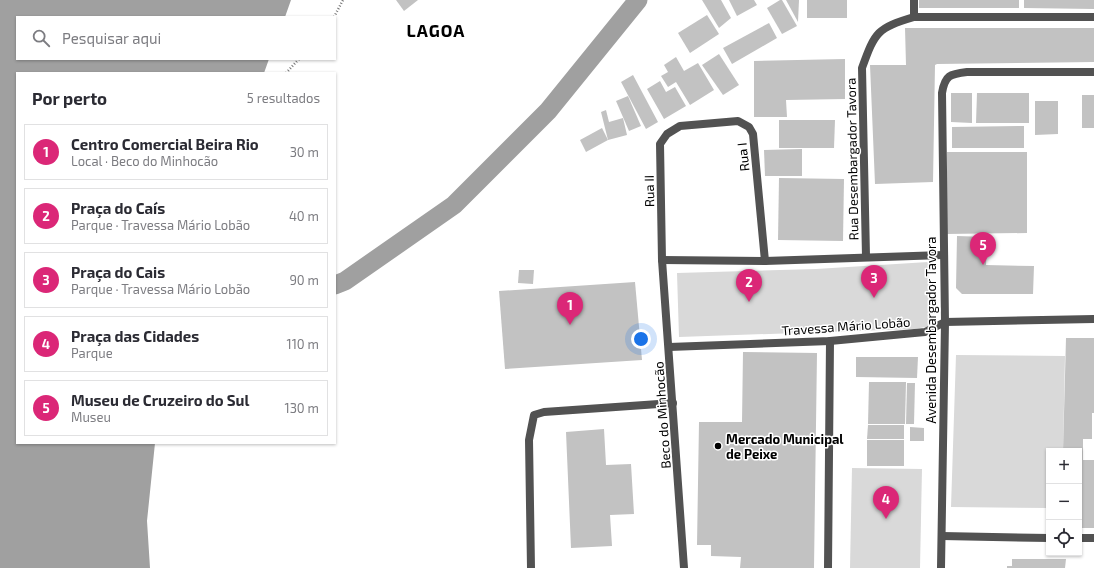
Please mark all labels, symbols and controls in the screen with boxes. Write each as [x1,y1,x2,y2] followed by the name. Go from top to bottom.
[16,16,336,60] search box
[407,20,465,40] district label: LAGOA
[30,27,52,49] icon: search
[62,29,161,47] text: Pesquisar aqui
[843,78,861,240] street label: Rua Desembargador Tavora
[32,88,107,108] text: Por perto
[247,90,320,106] text: 5 resultados
[71,135,259,153] text: Centro Comercial Beira Rio
[734,142,752,172] street label: Rua I
[43,144,49,160] text: 1
[290,144,319,160] text: 30 m
[71,153,218,169] text: Local · Beco do Minhocão
[641,175,657,207] street label: Rua II
[71,199,165,217] text: Praça do Caís
[42,208,50,224] text: 2
[289,208,319,224] text: 40 m
[71,217,250,233] text: Parque · Travessa Mário Lobão
[970,232,996,265] pin: 5
[923,237,939,423] street label: Avenida Desembargador Tavora
[71,263,165,281] text: Praça do Cais
[861,265,887,298] pin: 3
[736,269,762,302] pin: 2
[42,272,50,288] text: 3
[289,272,319,288] text: 90 m
[71,281,250,297] text: Parque · Travessa Mário Lobão
[557,292,583,325] pin: 1
[781,314,911,338] street label: Travessa Mário Lobão
[71,327,199,345] text: Praça das Cidades
[631,329,651,349] your location
[42,336,50,352] text: 4
[287,336,319,352] text: 110 m
[71,345,113,361] text: Parque
[650,361,674,469] street label: Beco do Minhocão
[71,391,249,409] text: Museu de Cruzeiro do Sul
[42,400,50,416] text: 5
[284,400,319,416] text: 130 m
[71,409,111,425] text: Museu
[726,431,844,462] place label: Mercado Municipal de Peixe
[713,441,723,451] marker: Mercado Municipal de Peixe
[1046,448,1082,556] map controls
[1046,448,1082,484] button: +
[1046,484,1082,520] button: −
[873,486,899,519] pin: 4
[1046,520,1082,556] button: locate

